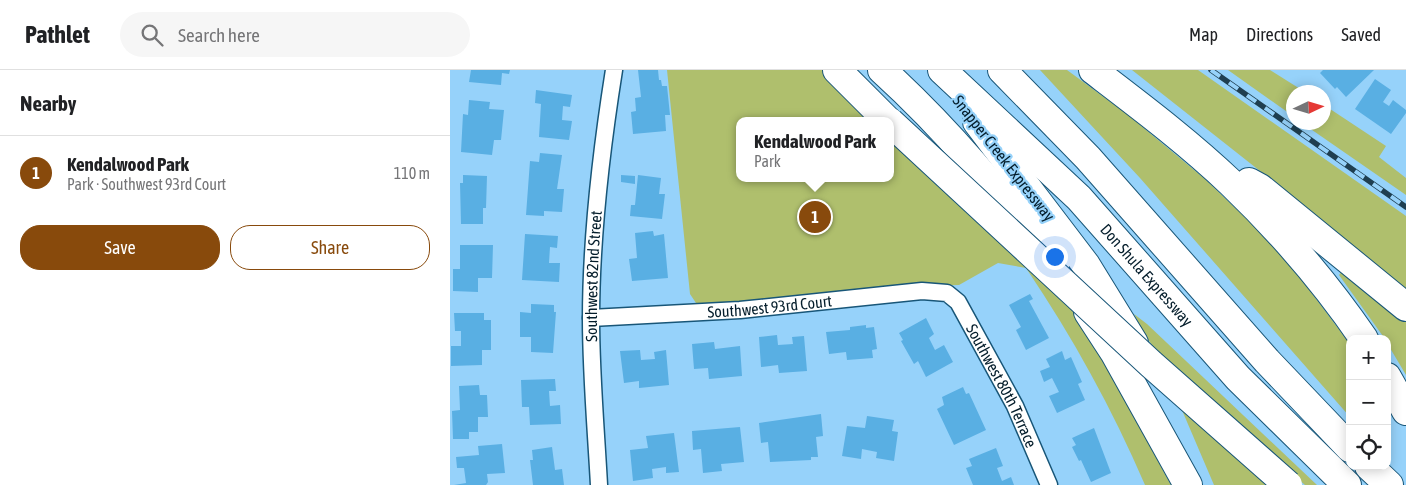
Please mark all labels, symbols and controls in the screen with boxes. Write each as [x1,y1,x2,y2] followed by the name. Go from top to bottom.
[120,12,470,57] search box
[25,21,90,48] text: Pathlet
[138,21,166,49] icon: search
[178,24,260,46] text: Search here
[1189,24,1218,45] text: Map
[1246,24,1313,45] text: Directions
[1341,24,1381,45] text: Saved
[1286,85,1331,130] north arrow
[20,91,76,115] text: Nearby
[949,92,1059,225] street label: Snapper Creek Expressway
[736,117,894,182] popup
[754,130,876,152] text: Kendalwood Park
[754,152,781,170] text: Park
[67,153,189,175] text: Kendalwood Park
[32,164,40,182] text: 1
[394,164,430,182] text: 110 m
[67,175,226,193] text: Park · Southwest 93rd Court
[799,198,831,236] pin: 1
[582,210,605,342] street label: Southwest 82nd Street
[1097,220,1197,331] street label: Don Shula Expressway
[20,225,220,270] button: Save
[230,225,430,270] button: Share
[1042,244,1068,270] your location
[707,291,833,321] street label: Southwest 93rd Court
[963,321,1041,450] street label: Southwest 80th Terrace
[1346,335,1391,470] map controls
[1346,335,1391,380] button: +
[1346,380,1391,425] button: −
[1346,425,1391,470] button: locate

